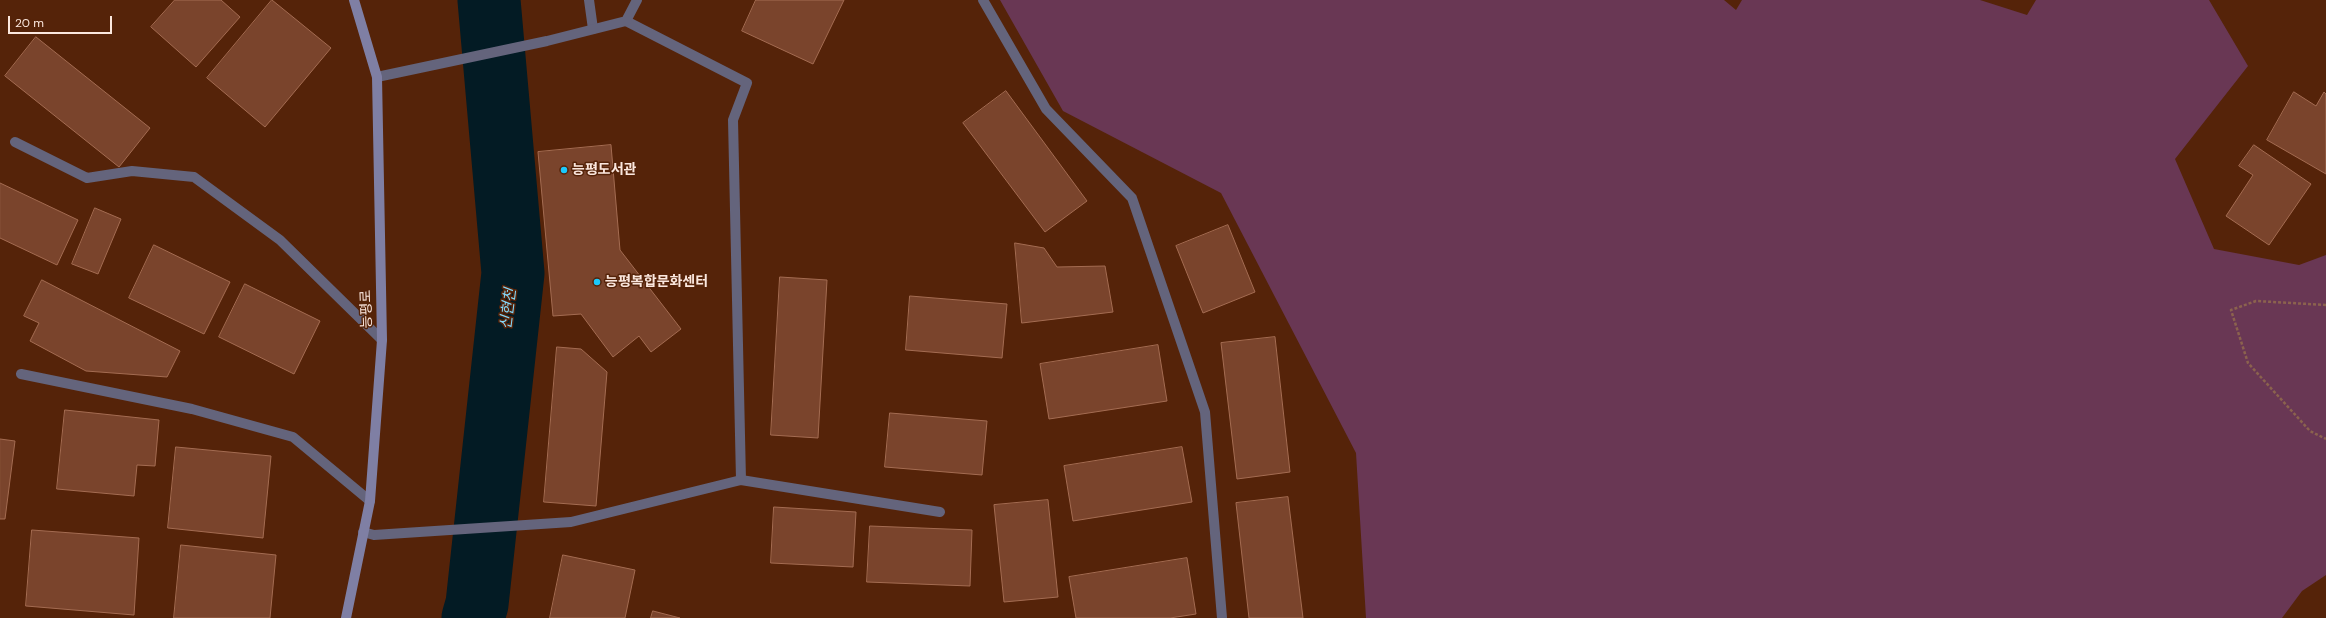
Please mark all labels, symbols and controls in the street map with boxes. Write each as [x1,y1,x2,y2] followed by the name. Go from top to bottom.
[10,8,114,34] scale bar
[15,15,44,31] text: 20 m
[572,162,636,178] place label: 능평도서관
[559,165,569,175] marker: 능평도서관
[605,274,708,290] place label: 능평복합문화센터
[592,277,602,287] marker: 능평복합문화센터
[498,287,520,331] water label: 신현천
[358,289,376,329] street label: 능평로

